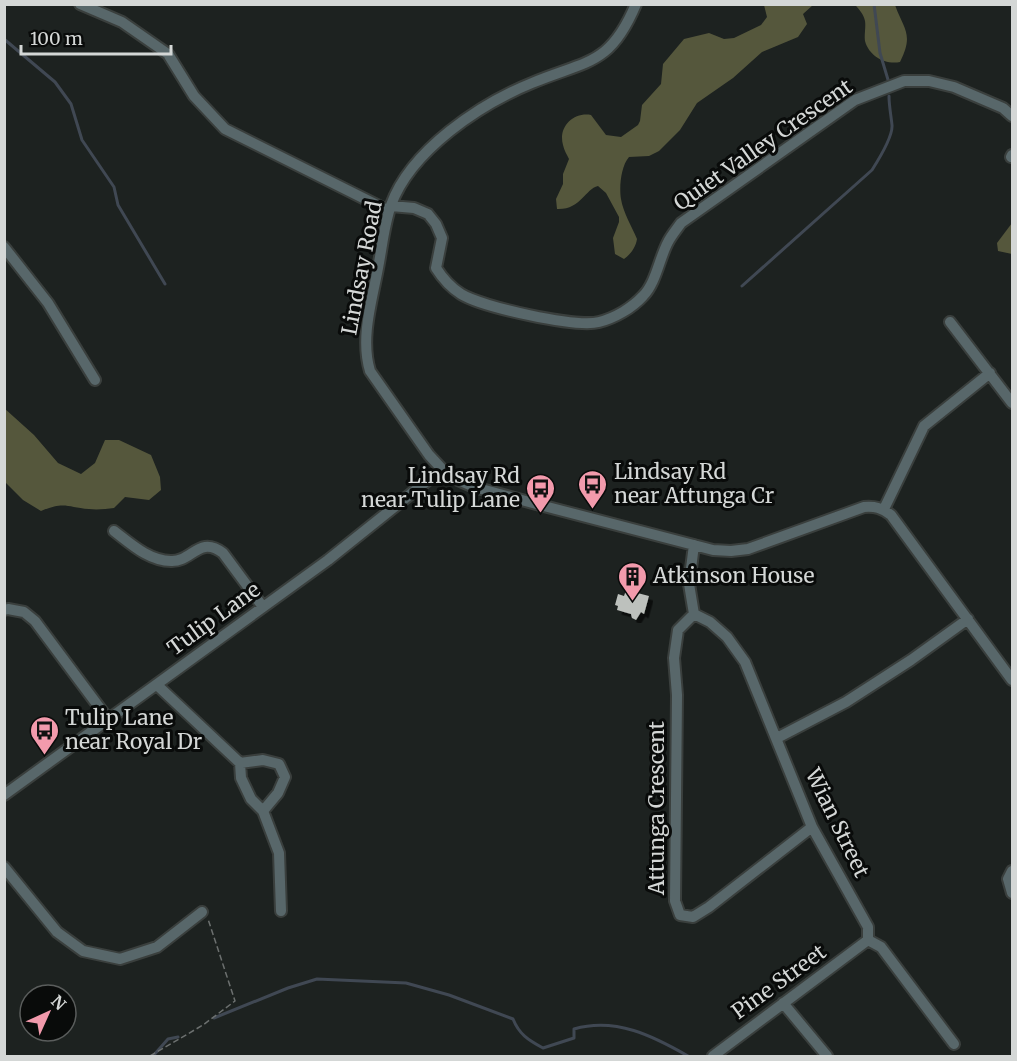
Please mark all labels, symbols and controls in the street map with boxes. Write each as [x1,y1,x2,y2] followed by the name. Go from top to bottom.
[21,18,171,56] scale bar
[30,27,83,50] text: 100 m
[668,73,857,216] street label: Quiet Valley Crescent
[335,198,388,337] street label: Lindsay Road
[614,458,774,509] place label: Lindsay Rd near Attunga Cr
[361,462,520,513] place label: Lindsay Rd near Tulip Lane
[577,468,609,510] bus stop icon: Lindsay Rd near Attunga Cr
[525,472,557,514] bus stop icon: Lindsay Rd near Tulip Lane
[616,560,648,602] building icon: Atkinson House
[652,562,814,589] place label: Atkinson House
[162,576,266,661] street label: Tulip Lane
[65,704,202,755] place label: Tulip Lane near Royal Dr
[28,714,60,756] bus stop icon: Tulip Lane near Royal Dr
[643,721,670,896] street label: Attunga Crescent
[799,763,875,882] street label: Wian Street
[726,938,831,1025] street label: Pine Street
[18,983,78,1043] north arrow
[47,991,70,1014] text: N

